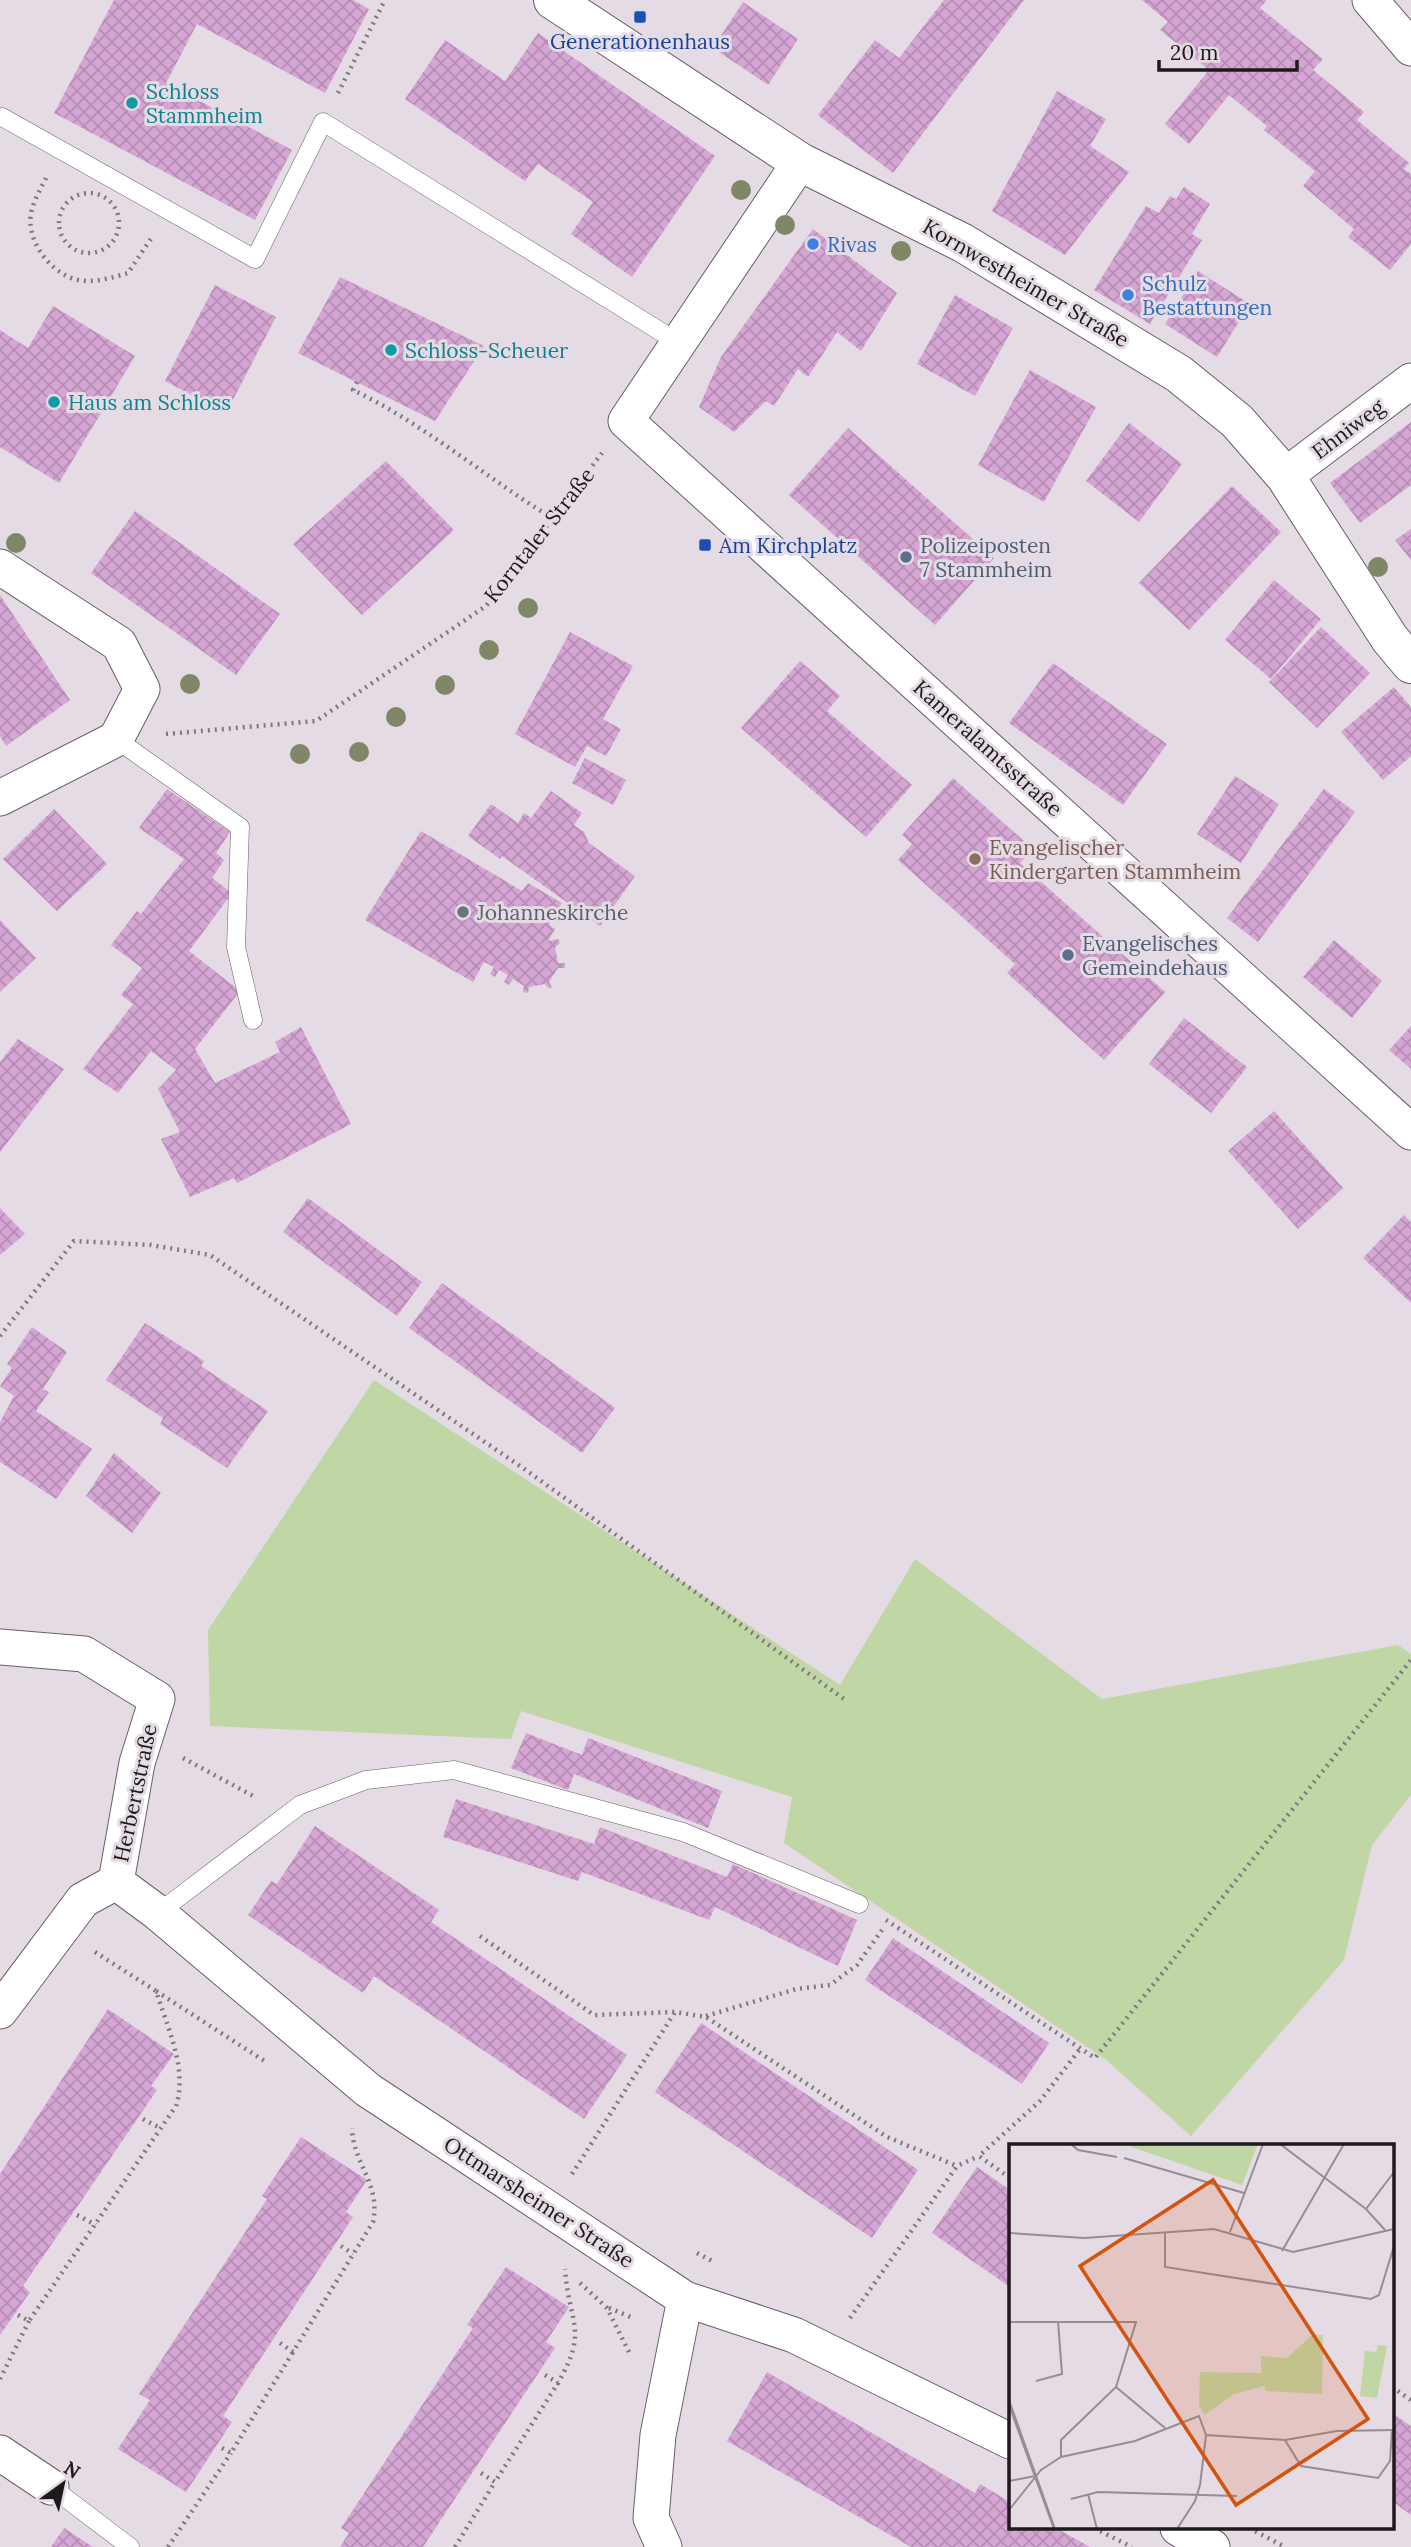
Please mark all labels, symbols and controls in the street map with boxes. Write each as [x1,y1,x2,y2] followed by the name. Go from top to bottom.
[632,9,648,25] marker: Generationenhaus
[550,28,730,55] place label: Generationenhaus
[1159,28,1297,72] scale bar
[1170,39,1219,66] text: 20 m
[146,78,263,129] place label: Schloss Stammheim
[124,95,140,111] marker: Schloss Stammheim
[918,213,1134,353] street label: Kornwestheimer Straße
[827,231,877,258] place label: Rivas
[805,236,821,252] marker: Rivas
[1142,270,1273,321] place label: Schulz Bestattungen
[1120,287,1136,303] marker: Schulz Bestattungen
[405,337,568,364] place label: Schloss-Scheuer
[383,342,399,358] marker: Schloss-Scheuer
[68,389,231,416] place label: Haus am Schloss
[1306,393,1390,465] street label: Ehniweg
[46,394,62,410] marker: Haus am Schloss
[478,462,600,608] street label: Korntaler Straße
[718,532,857,559] place label: Am Kirchplatz
[920,532,1052,583] place label: Polizeiposten 7 Stammheim
[697,537,713,553] marker: Am Kirchplatz
[898,549,914,565] marker: Polizeiposten 7 Stammheim
[908,674,1068,822] street label: Kameralamtsstraße
[989,834,1242,885] place label: Evangelischer Kindergarten Stammheim
[967,851,983,867] marker: Evangelischer Kindergarten Stammheim
[476,899,628,926] place label: Johanneskirche
[455,904,471,920] marker: Johanneskirche
[1082,930,1228,981] place label: Evangelisches Gemeindehaus
[1060,947,1076,963] marker: Evangelisches Gemeindehaus
[107,1721,163,1865] street label: Herbertstraße
[439,2130,639,2274] street label: Ottmarsheimer Straße
[1009,2144,1394,2530] inset map
[28,2449,98,2519] north arrow
[60,2456,85,2484] text: N

